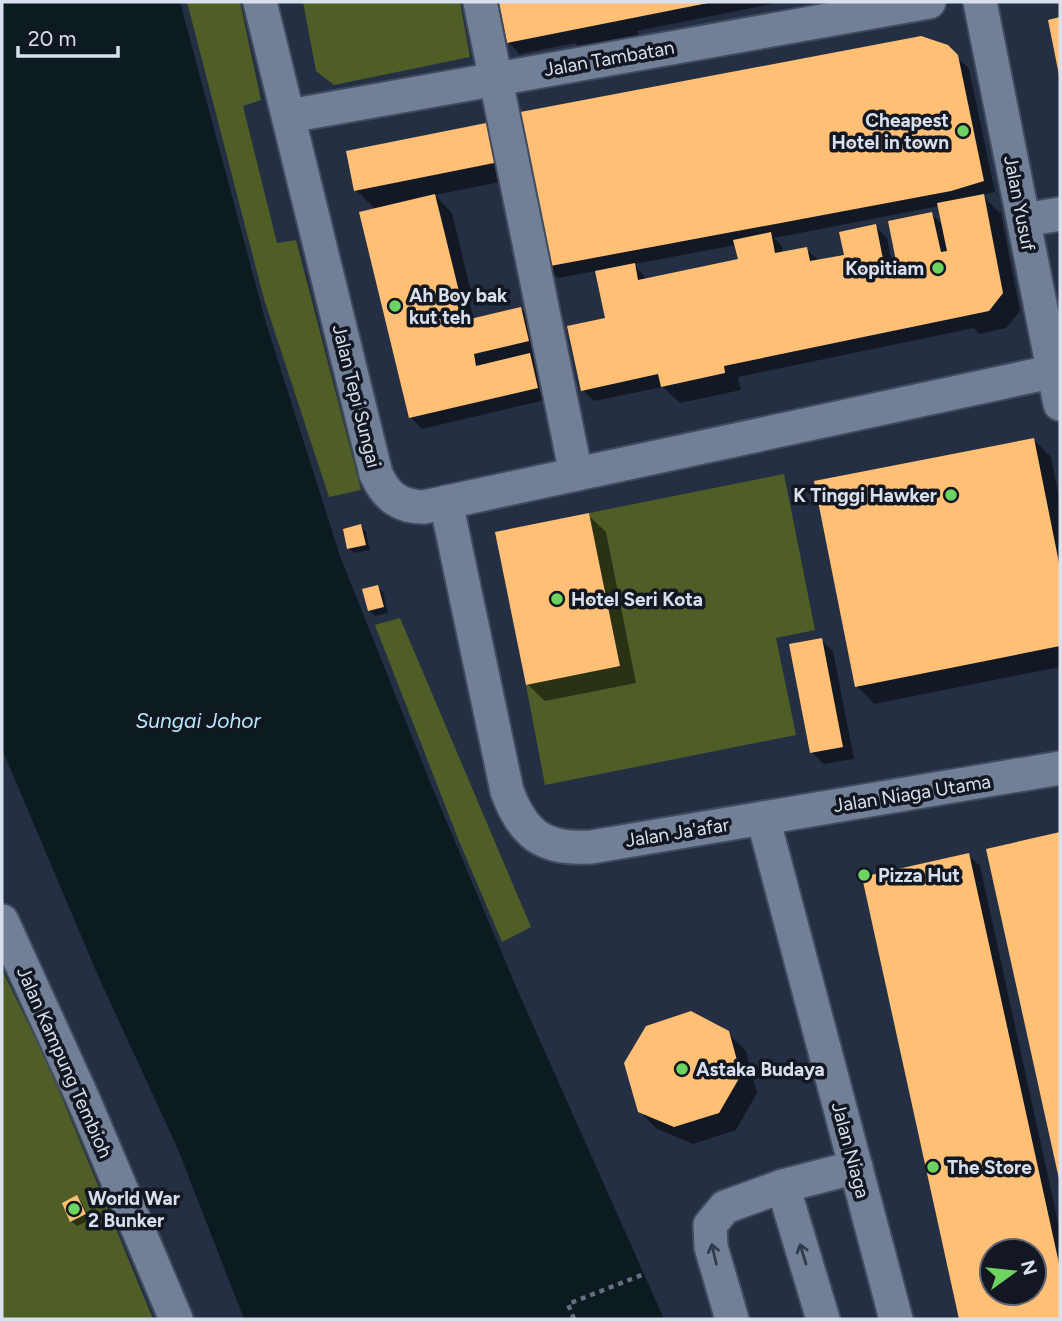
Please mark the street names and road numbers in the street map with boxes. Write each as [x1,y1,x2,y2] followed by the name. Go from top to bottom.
[542,36,676,81] street label: Jalan Tambatan
[999,153,1040,253] street label: Jalan Yusuf
[328,322,385,470] street label: Jalan Tepi Sungai
[832,770,992,817] street label: Jalan Niaga Utama
[624,813,731,852] street label: Jalan Ja'afar
[12,963,117,1162] street label: Jalan Kampung Tembioh
[827,1100,874,1201] street label: Jalan Niaga

